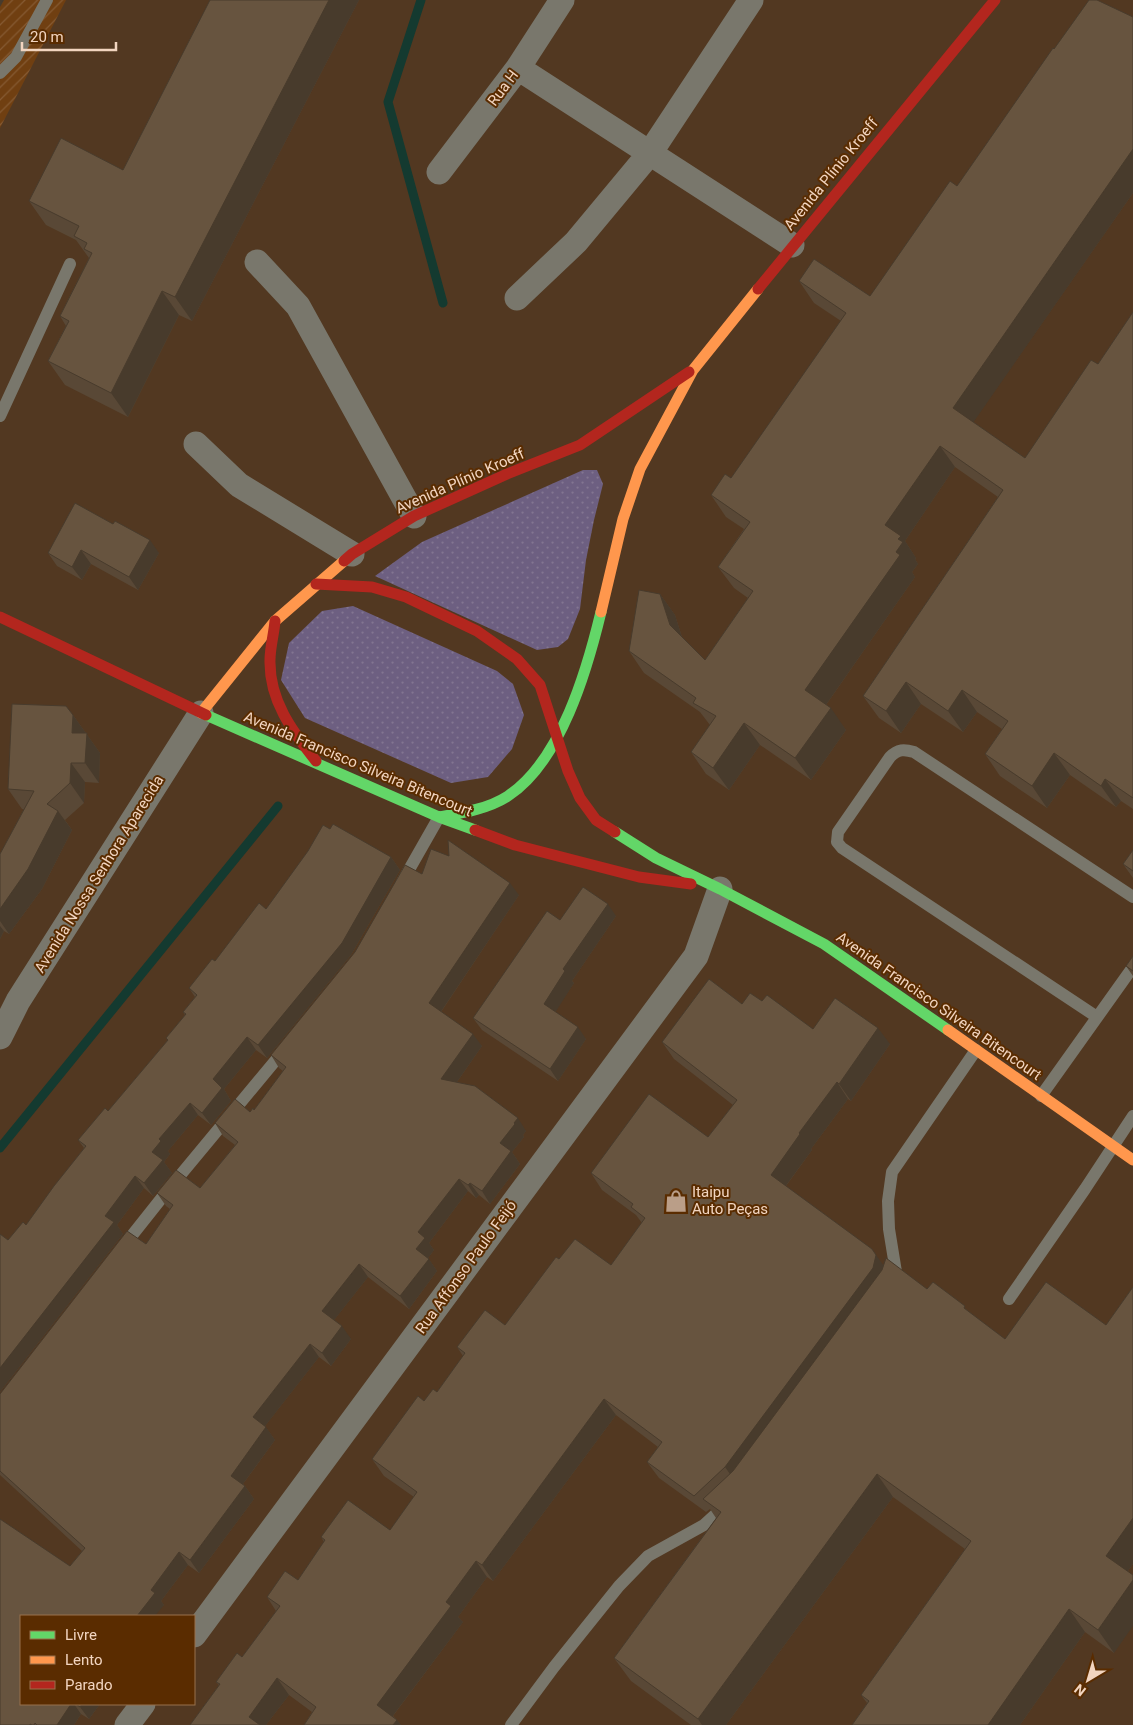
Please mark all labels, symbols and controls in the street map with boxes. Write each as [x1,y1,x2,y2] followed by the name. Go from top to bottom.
[22,20,116,52] scale bar
[30,28,64,46] text: 20 m
[484,67,522,109] street label: Rua H
[780,114,882,234] street label: Avenida Plínio Kroeff
[393,444,528,518] street label: Avenida Plínio Kroeff
[241,708,475,820] street label: Avenida Francisco Silveira Bitencourt
[31,772,167,976] street label: Avenida Nossa Senhora Aparecida
[833,928,1045,1084] street label: Avenida Francisco Silveira Bitencourt
[692,1183,768,1218] place label: Itaipu Auto Peças
[663,1188,689,1214] shop icon: Itaipu Auto Peças
[412,1197,520,1337] street label: Rua Affonso Paulo Feijó
[20,1615,195,1705] legend
[65,1626,97,1644] text: Livre
[65,1651,103,1669] text: Lento
[1063,1655,1113,1705] north arrow
[65,1676,113,1694] text: Parado
[1071,1681,1089,1700] text: N

